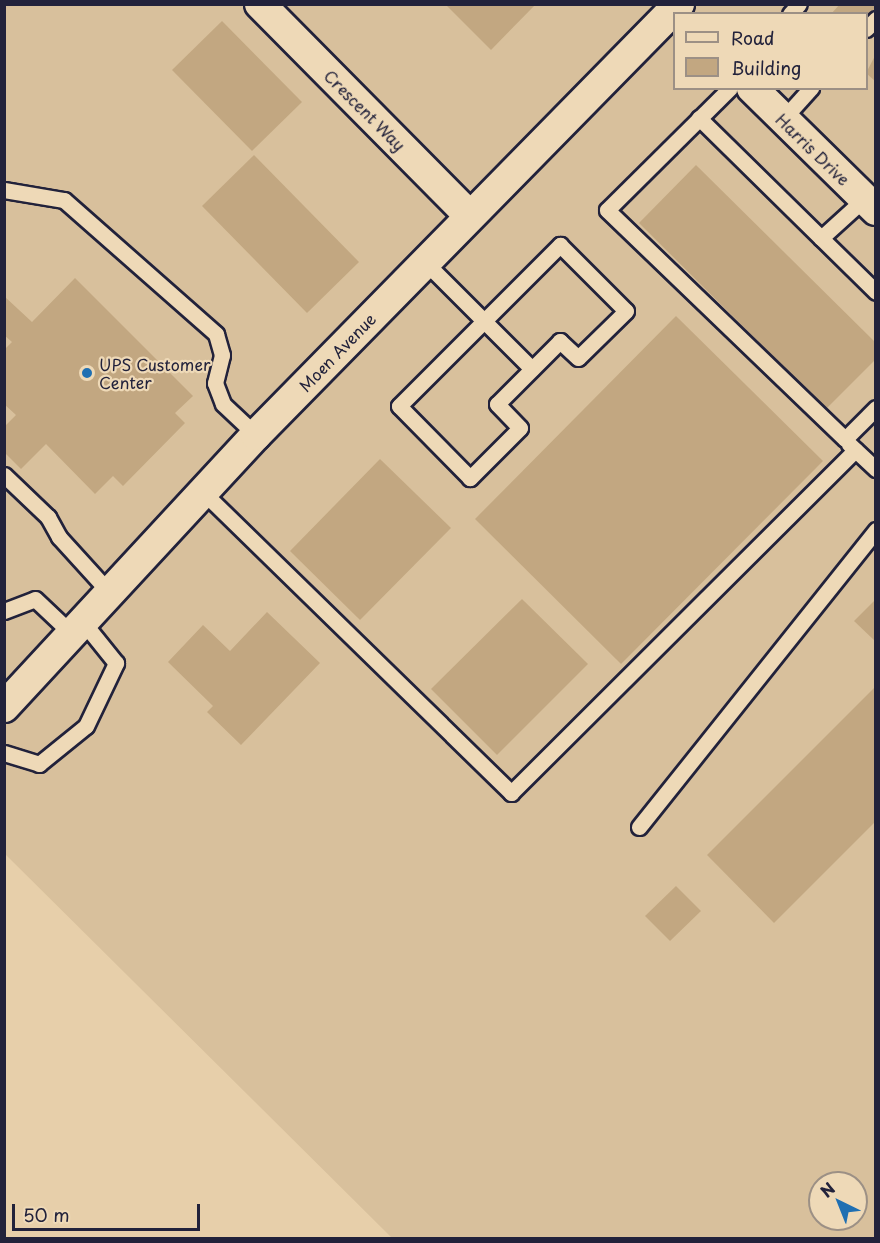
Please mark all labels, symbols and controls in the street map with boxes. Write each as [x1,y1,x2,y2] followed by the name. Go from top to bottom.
[673,12,868,90] legend
[731,24,775,51] text: Road
[731,54,801,81] text: Building
[320,65,410,155] street label: Crescent Way
[772,109,854,189] street label: Harris Drive
[295,309,379,395] street label: Moen Avenue
[99,354,211,392] place label: UPS Customer Center
[80,366,94,380] marker: UPS Customer Center
[808,1171,868,1231] north arrow
[814,1176,840,1202] text: N
[15,1192,202,1230] scale bar
[23,1201,70,1228] text: 50 m

